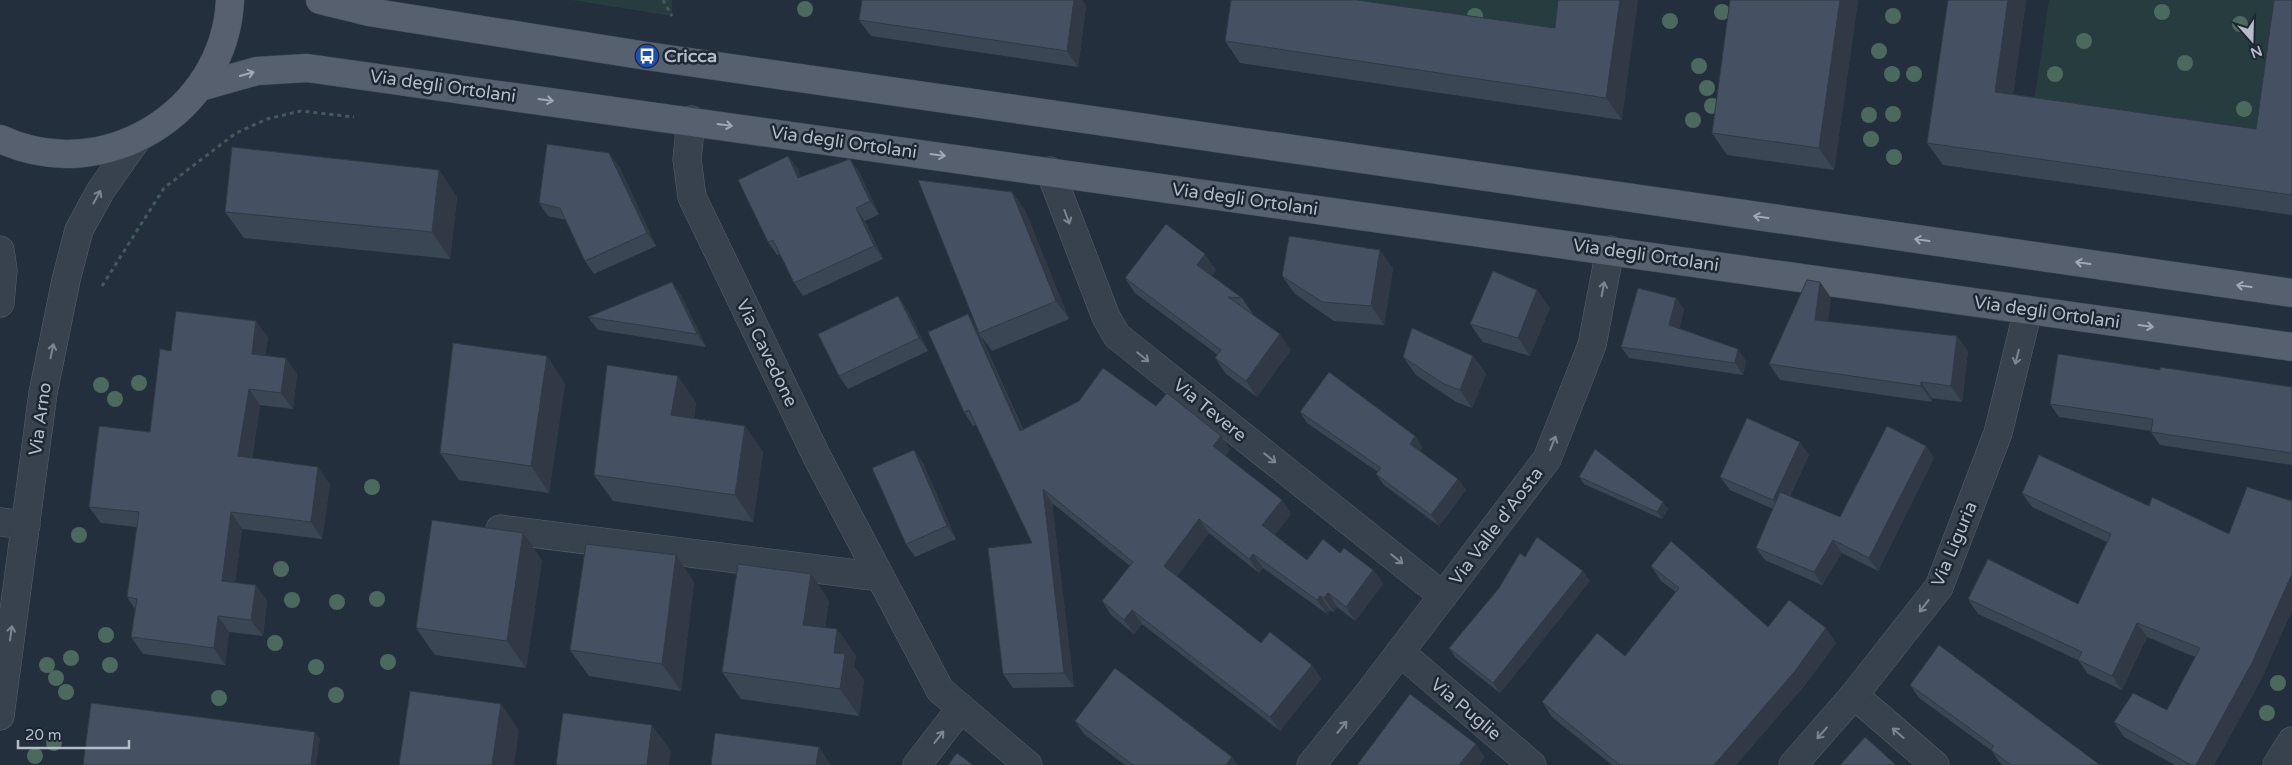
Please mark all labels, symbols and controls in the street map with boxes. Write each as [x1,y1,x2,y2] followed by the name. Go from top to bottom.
[2227,15,2277,65] north arrow
[2248,42,2264,62] text: N
[634,43,660,69] bus stop icon: Cricca
[664,45,717,67] place label: Cricca
[369,65,517,107] street label: Via degli Ortolani
[238,69,254,79] one-way arrow
[538,95,554,105] one-way arrow
[716,120,732,130] one-way arrow
[770,121,918,163] street label: Via degli Ortolani
[929,150,945,160] one-way arrow
[1171,178,1319,220] street label: Via degli Ortolani
[92,189,102,204] one-way arrow
[1063,209,1072,224] one-way arrow
[1754,211,1770,221] one-way arrow
[1572,234,1720,276] street label: Via degli Ortolani
[1914,235,1930,245] one-way arrow
[2075,258,2091,268] one-way arrow
[1598,281,1608,297] one-way arrow
[2236,281,2252,291] one-way arrow
[1973,291,2121,333] street label: Via degli Ortolani
[731,296,803,410] street label: Via Cavedone
[2137,322,2153,332] one-way arrow
[47,344,57,360] one-way arrow
[2012,349,2021,365] one-way arrow
[1136,351,1149,362] one-way arrow
[1169,374,1251,446] street label: Via Tevere
[24,381,56,457] street label: Via Arno
[1549,436,1558,451] one-way arrow
[1263,452,1276,463] one-way arrow
[1444,463,1548,589] street label: Via Valle d'Aosta
[1926,498,1982,590] street label: Via Liguria
[1390,554,1403,565] one-way arrow
[1918,599,1929,612] one-way arrow
[6,626,16,642] one-way arrow
[1426,673,1506,745] street label: Via Puglie
[18,718,129,750] scale bar
[1336,721,1347,734] one-way arrow
[25,726,62,744] text: 20 m
[1816,726,1827,739] one-way arrow
[1892,727,1905,739] one-way arrow
[934,731,945,744] one-way arrow

